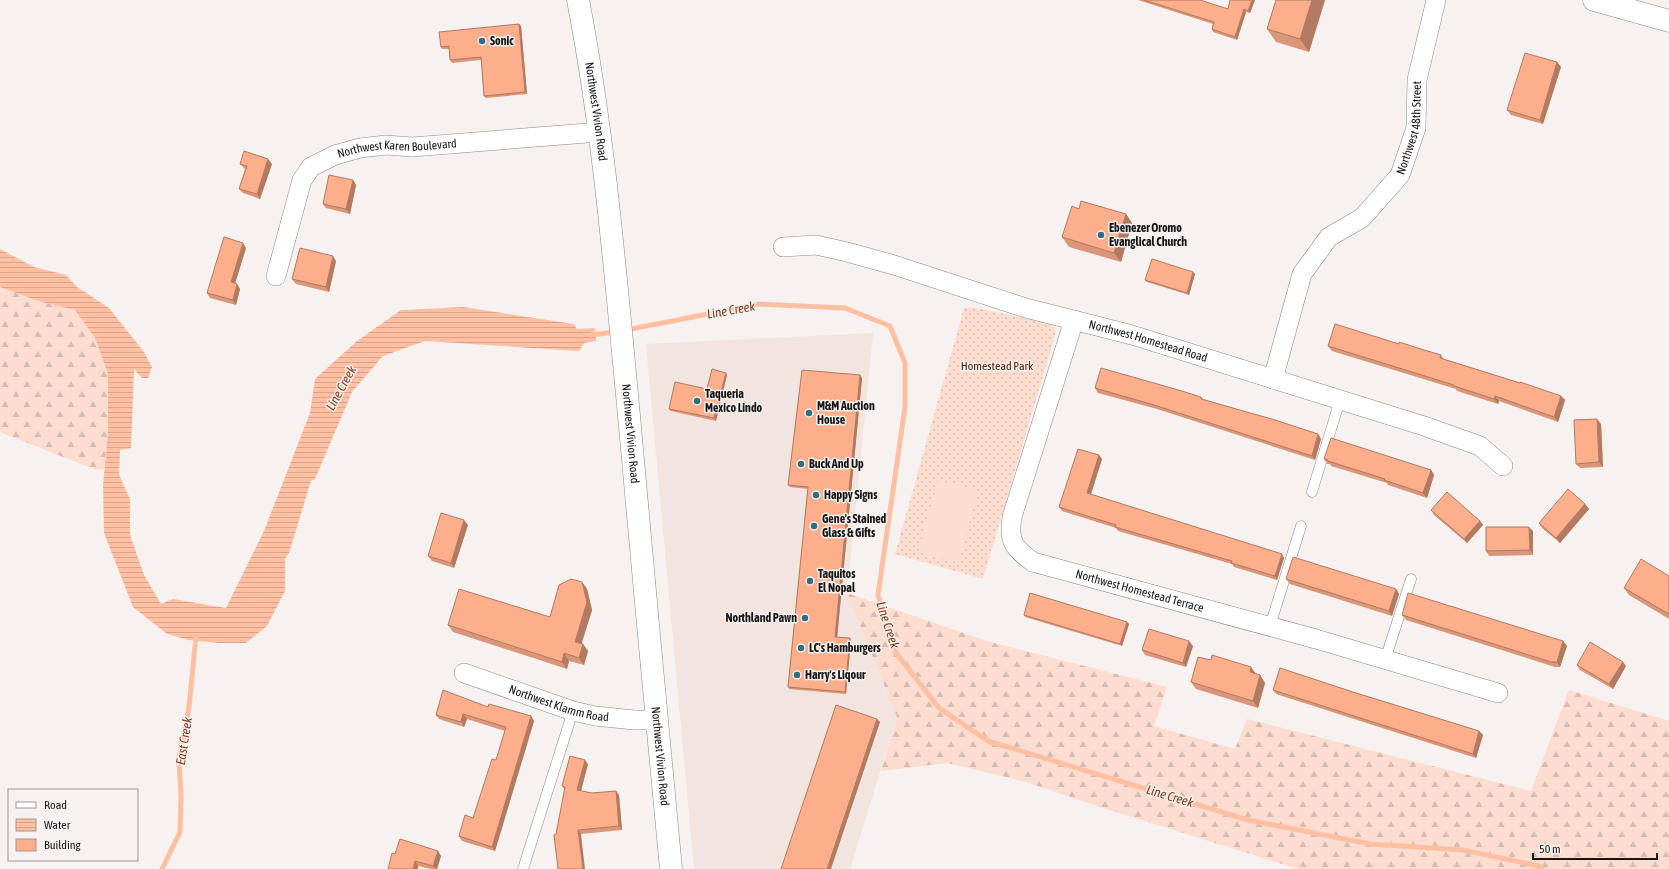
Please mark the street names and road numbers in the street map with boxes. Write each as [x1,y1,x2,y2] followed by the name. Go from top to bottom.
[582,61,610,162] street label: Northwest Vivion Road
[1394,80,1424,176] street label: Northwest 48th Street
[336,136,457,161] street label: Northwest Karen Boulevard
[1087,317,1209,365] street label: Northwest Homestead Road
[619,383,642,484] street label: Northwest Vivion Road
[1074,567,1205,615] street label: Northwest Homestead Terrace
[507,682,610,724] street label: Northwest Klamm Road
[649,706,672,807] street label: Northwest Vivion Road

